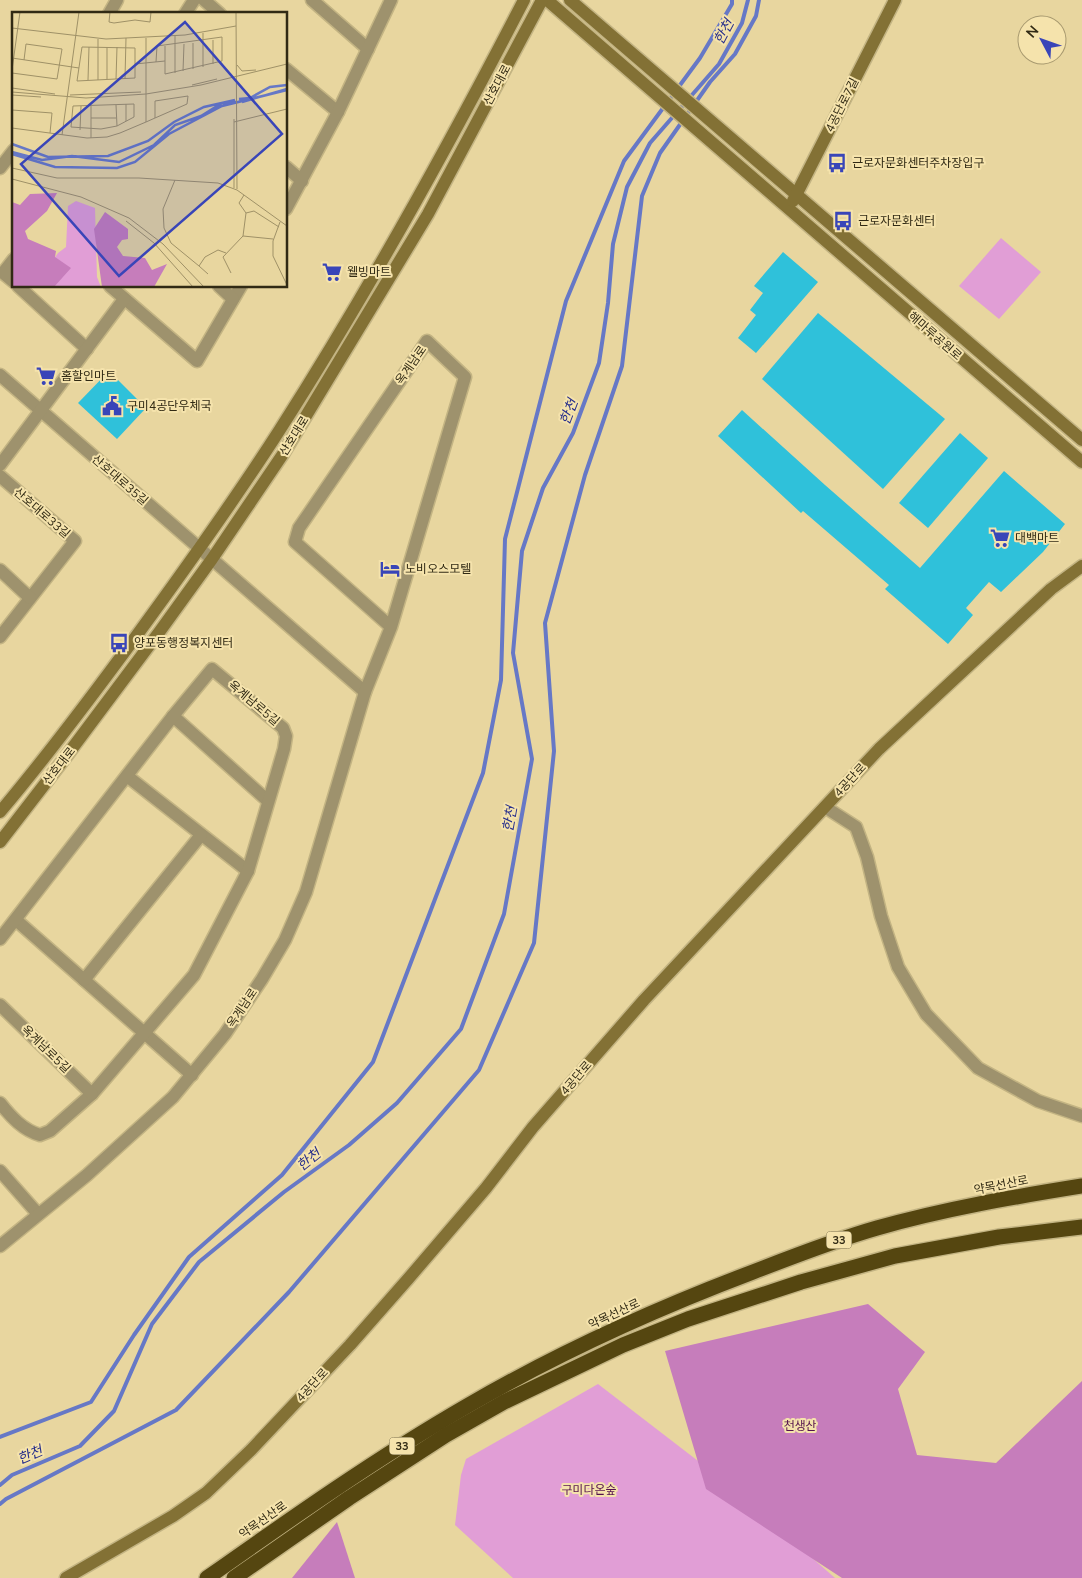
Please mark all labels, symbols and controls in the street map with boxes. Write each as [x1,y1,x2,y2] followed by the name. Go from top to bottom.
[12,12,288,288] inset map
[710,15,739,48] water label: 한천
[1017,15,1067,65] north arrow
[1022,22,1043,42] text: N
[480,62,514,108] street label: 산호대로
[822,75,862,135] street label: 4공단로7길
[826,152,848,174] bus stop icon: 근로자문화센터주차장입구
[852,155,984,171] place label: 근로자문화센터주차장입구
[832,210,854,232] bus stop icon: 근로자문화센터
[858,213,935,229] place label: 근로자문화센터
[321,261,343,283] supermarket icon: 웰빙마트
[347,264,391,280] place label: 웰빙마트
[905,308,965,364] street label: 해마루공원로
[392,342,430,388] street label: 옥계남로
[35,365,57,387] supermarket icon: 홈할인마트
[61,368,116,384] place label: 홈할인마트
[101,395,123,417] public building icon: 구미4공단우체국
[556,396,583,427] water label: 한천
[127,398,211,414] place label: 구미4공단우체국
[276,413,312,459] street label: 산호대로
[88,451,152,509] street label: 산호대로35길
[10,484,74,542] street label: 산호대로33길
[989,527,1011,549] supermarket icon: 대백마트
[1015,530,1059,546] place label: 대백마트
[379,558,401,580] hotel icon: 노비오스모텔
[405,561,471,577] place label: 노비오스모텔
[108,632,130,654] bus stop icon: 양포동행정복지센터
[134,635,233,651] place label: 양포동행정복지센터
[225,677,283,729] street label: 옥계남로5길
[39,744,79,788] street label: 산호대로
[830,760,870,800] street label: 4공단로
[498,804,522,833] water label: 한천
[223,985,261,1031] street label: 옥계남로
[18,1022,74,1076] street label: 옥계남로5길
[557,1058,595,1098] street label: 4공단로
[293,1144,326,1175] water label: 한천
[972,1172,1030,1198] street label: 약목선산로
[826,1232,852,1248] road number: 33
[586,1295,642,1333] street label: 약목선산로
[292,1365,332,1405] street label: 4공단로
[783,1418,817,1434] park label: 천생산
[390,1438,414,1454] road number: 33
[14,1441,47,1469] water label: 한천
[561,1482,617,1498] park label: 구미다온숲
[236,1498,290,1542] street label: 약목선산로

